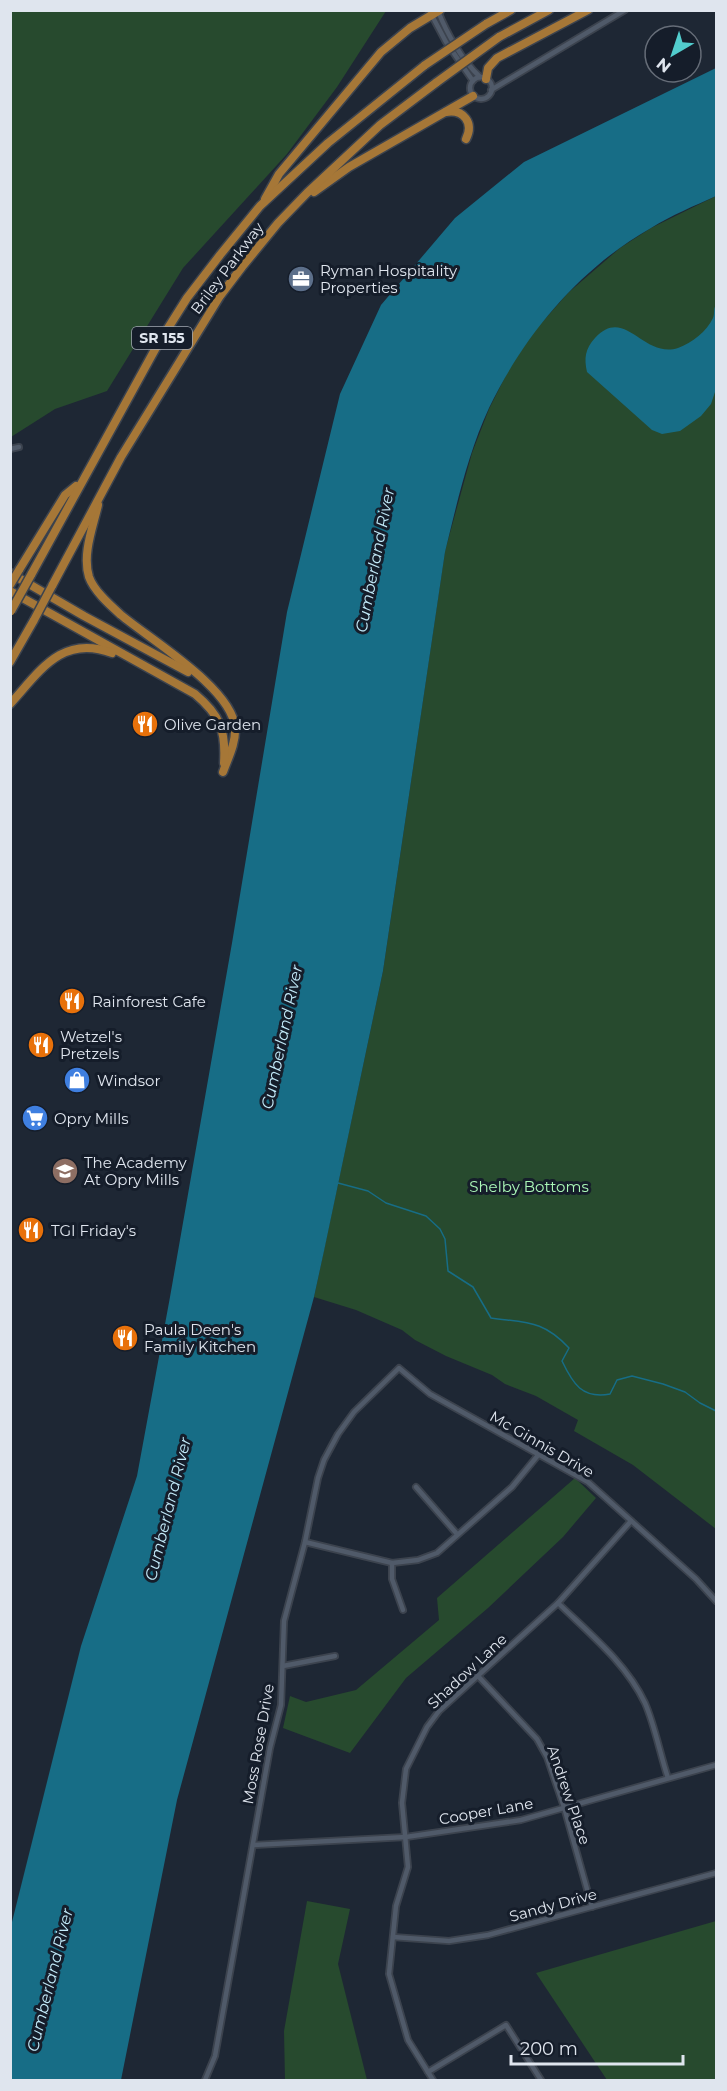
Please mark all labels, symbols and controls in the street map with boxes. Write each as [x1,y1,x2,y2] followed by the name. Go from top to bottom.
[643,24,703,84] north arrow
[653,54,675,77] text: N
[186,218,268,318] street label: Briley Parkway
[320,261,458,297] place label: Ryman Hospitality Properties
[286,264,316,294] office icon: Ryman Hospitality Properties
[132,327,192,349] road number: SR 155
[352,485,398,634] water label: Cumberland River
[130,709,160,739] restaurant icon: Olive Garden
[164,715,261,734] place label: Olive Garden
[257,962,307,1111] water label: Cumberland River
[57,986,87,1016] restaurant icon: Rainforest Cafe
[92,992,206,1011] place label: Rainforest Cafe
[60,1027,122,1063] place label: Wetzel's Pretzels
[26,1030,56,1060] restaurant icon: Wetzel's Pretzels
[62,1065,92,1095] shop icon: Windsor
[97,1071,161,1090] place label: Windsor
[20,1103,50,1133] supermarket icon: Opry Mills
[54,1109,128,1128] place label: Opry Mills
[84,1153,188,1189] place label: The Academy At Opry Mills
[50,1156,80,1186] school or university icon: The Academy At Opry Mills
[469,1177,589,1196] park label: Shelby Bottoms
[16,1215,46,1245] restaurant icon: TGI Friday's
[51,1221,136,1240] place label: TGI Friday's
[144,1320,256,1356] place label: Paula Deen's Family Kitchen
[110,1323,140,1353] restaurant icon: Paula Deen's Family Kitchen
[487,1406,597,1482] street label: Mc Ginnis Drive
[141,1435,195,1583] water label: Cumberland River
[423,1629,511,1713] street label: Shadow Lane
[238,1682,278,1806] street label: Moss Rose Drive
[543,1743,595,1847] street label: Andrew Place
[437,1793,535,1829] street label: Cooper Lane
[507,1884,599,1926] street label: Sandy Drive
[23,1906,77,2054] water label: Cumberland River
[511,2028,684,2066] scale bar
[520,2038,578,2060] text: 200 m

